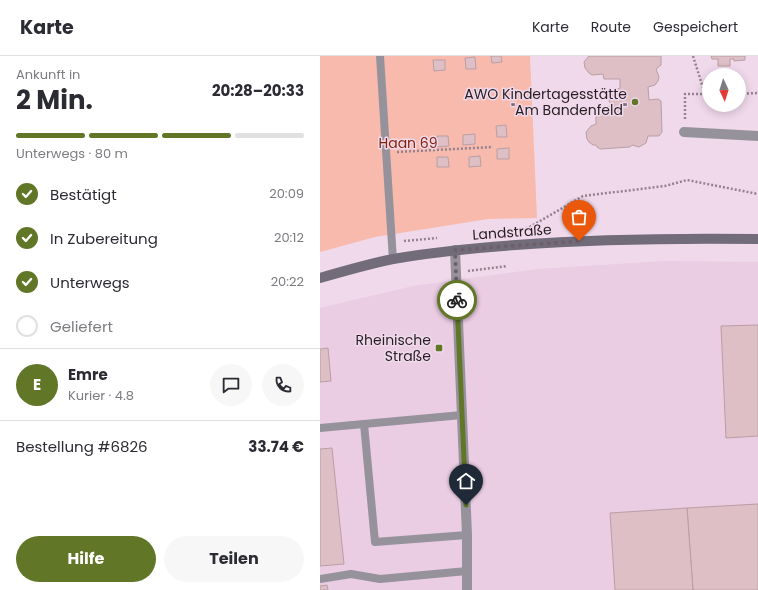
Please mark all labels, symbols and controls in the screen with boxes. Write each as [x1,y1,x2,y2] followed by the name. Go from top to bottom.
[20,14,74,41] text: Karte
[532,17,569,37] text: Karte
[591,17,631,37] text: Route
[653,17,738,37] text: Gespeichert
[16,65,80,84] text: Ankunft in
[702,68,746,112] north arrow
[702,68,746,112] map controls
[212,80,304,101] text: 20:28–20:33
[16,82,93,118] text: 2 Min.
[464,84,627,120] place label: AWO Kindertagesstätte "Am Bandenfeld"
[630,97,640,107] marker: AWO Kindertagesstätte "Am Bandenfeld"
[378,133,438,153] park label: Haan 69
[16,144,128,163] text: Unterwegs · 80 m
[16,183,38,205] icon: check
[50,184,117,205] text: Bestätigt
[269,184,304,203] text: 20:09
[562,200,596,241] pin
[568,206,590,228] icon: bag
[472,219,553,245] street label: Landstraße
[16,227,38,249] icon: check
[50,228,158,249] text: In Zubereitung
[274,228,304,247] text: 20:12
[16,271,38,293] icon: check
[50,272,130,293] text: Unterwegs
[271,272,304,291] text: 20:22
[437,280,477,320] courier
[446,289,468,311] icon: bike
[50,316,113,337] text: Geliefert
[356,330,431,366] place label: Rheinische Straße
[434,343,444,353] marker: Rheinische Straße
[68,364,108,385] text: Emre
[210,364,252,406] button: chat
[262,364,304,406] button: phone
[33,374,41,395] text: E
[68,386,134,405] text: Kurier · 4.8
[16,436,148,457] text: Bestellung #6826
[248,436,304,457] text: 33.74 €
[449,464,483,505] pin
[455,470,477,492] icon: home
[16,536,156,582] button: Hilfe
[164,536,304,582] button: Teilen

